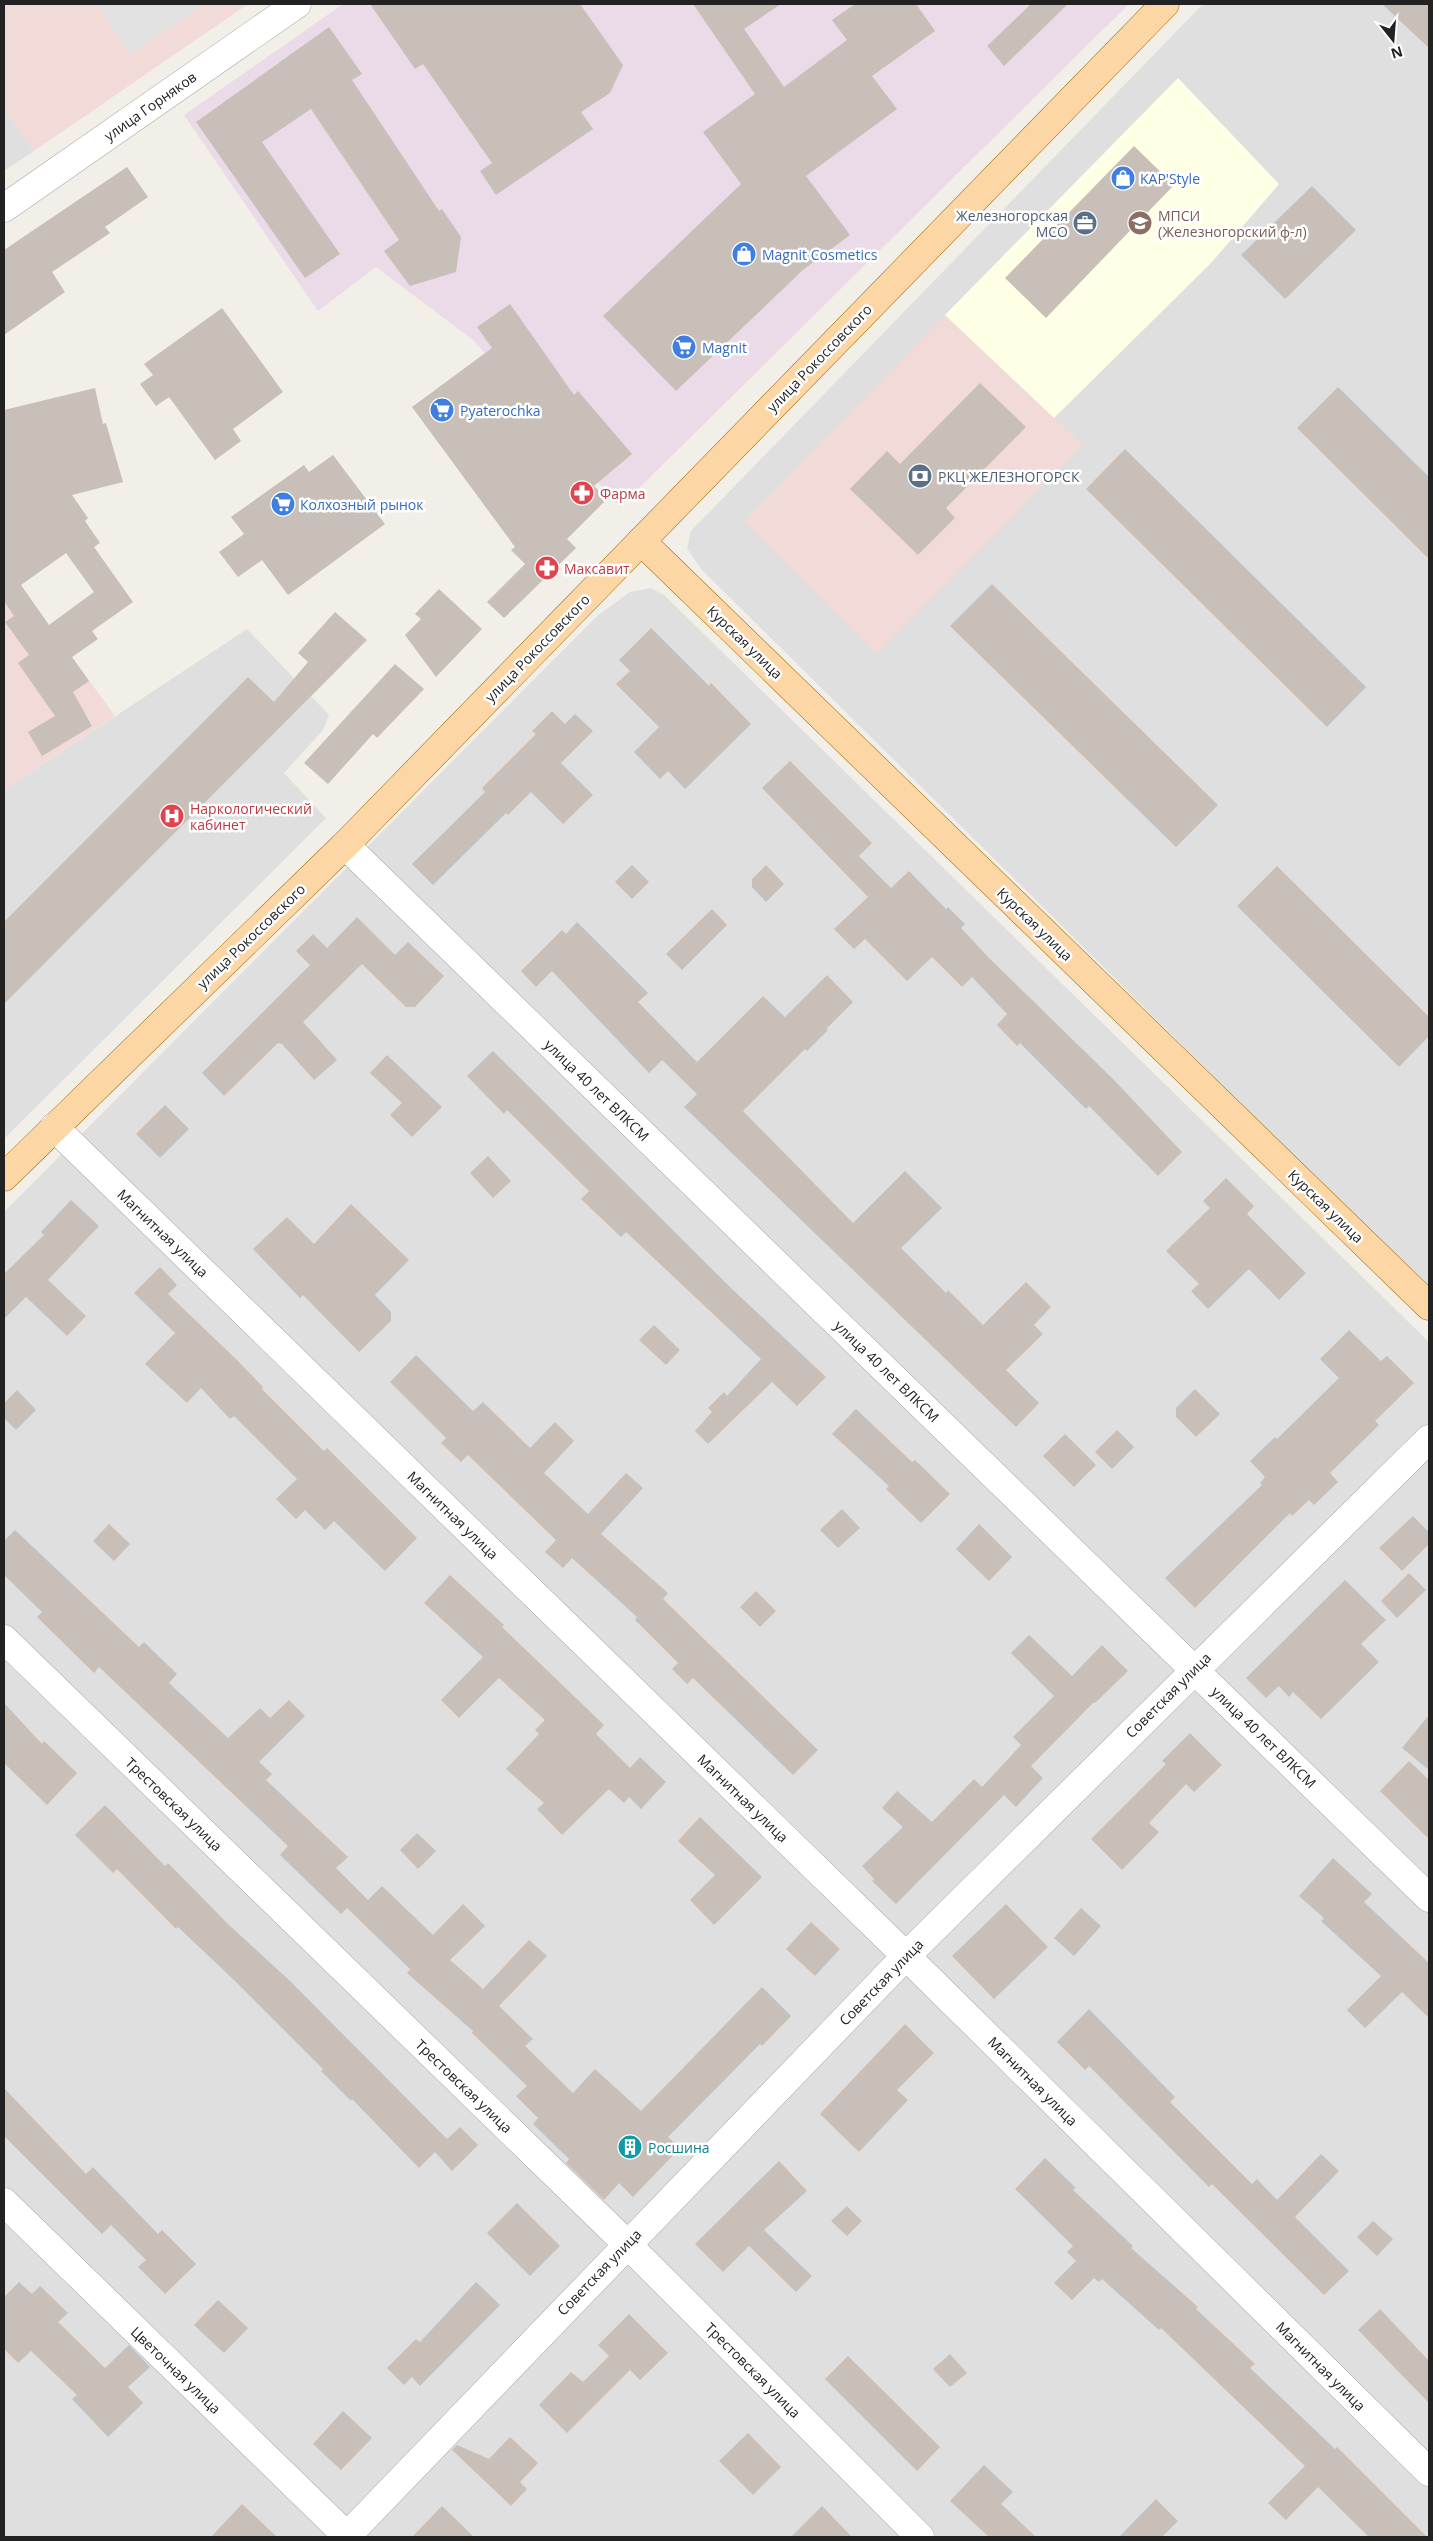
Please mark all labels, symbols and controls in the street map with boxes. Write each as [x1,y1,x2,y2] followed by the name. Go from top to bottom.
[1368,15,1418,65] north arrow
[1389,42,1405,64] text: N
[100,67,200,145] street label: улица Горняков
[1110,165,1136,191] shop icon: KAP'Style
[1140,169,1200,188] place label: KAP'Style
[956,206,1068,241] place label: Железногорская МСО
[1158,206,1307,241] place label: МПСИ (Железногорский ф-л)
[1072,210,1098,236] office icon: Железногорская МСО
[1127,210,1153,236] school or university icon: МПСИ (Железногорский ф-л)
[731,241,757,267] shop icon: Magnit Cosmetics
[762,245,878,264] place label: Magnit Cosmetics
[762,300,876,416] street label: улица Рокоссовского
[671,334,697,360] supermarket icon: Magnit
[702,338,747,357] place label: Magnit
[429,397,455,423] supermarket icon: Pyaterochka
[460,401,541,420] place label: Pyaterochka
[907,463,933,489] bank icon: РКЦ ЖЕЛЕЗНОГОРСК
[938,467,1080,486] place label: РКЦ ЖЕЛЕЗНОГОРСК
[569,480,595,506] pharmacy icon: Фарма
[600,484,646,503] place label: Фарма
[270,491,296,517] supermarket icon: Колхозный рынок
[300,495,424,514] place label: Колхозный рынок
[534,555,560,581] pharmacy icon: Максавит
[564,559,630,578] place label: Максавит
[480,590,594,706] street label: улица Рокоссовского
[703,601,787,683] street label: Курская улица
[190,799,312,834] place label: Наркологический кабинет
[159,803,185,829] hospital icon: Наркологический кабинет
[193,879,309,993] street label: улица Рокоссовского
[993,883,1077,965] street label: Курская улица
[541,1035,653,1145] street label: улица 40 лет ВЛКСМ
[1284,1165,1368,1247] street label: Курская улица
[114,1185,212,1281] street label: Магнитная улица
[831,1316,943,1426] street label: улица 40 лет ВЛКСМ
[404,1467,502,1563] street label: Магнитная улица
[1121,1648,1215,1742] street label: Советская улица
[1208,1682,1320,1792] street label: улица 40 лет ВЛКСМ
[694,1750,792,1846] street label: Магнитная улица
[122,1753,226,1855] street label: Трестовская улица
[835,1935,927,2029] street label: Советская улица
[984,2032,1082,2130] street label: Магнитная улица
[412,2035,516,2137] street label: Трестовская улица
[617,2134,643,2160] building icon: Росшина
[648,2138,710,2157] place label: Росшина
[553,2225,645,2319] street label: Советская улица
[1272,2317,1370,2415] street label: Магнитная улица
[701,2318,805,2422] street label: Трестовская улица
[127,2322,225,2418] street label: Цветочная улица

